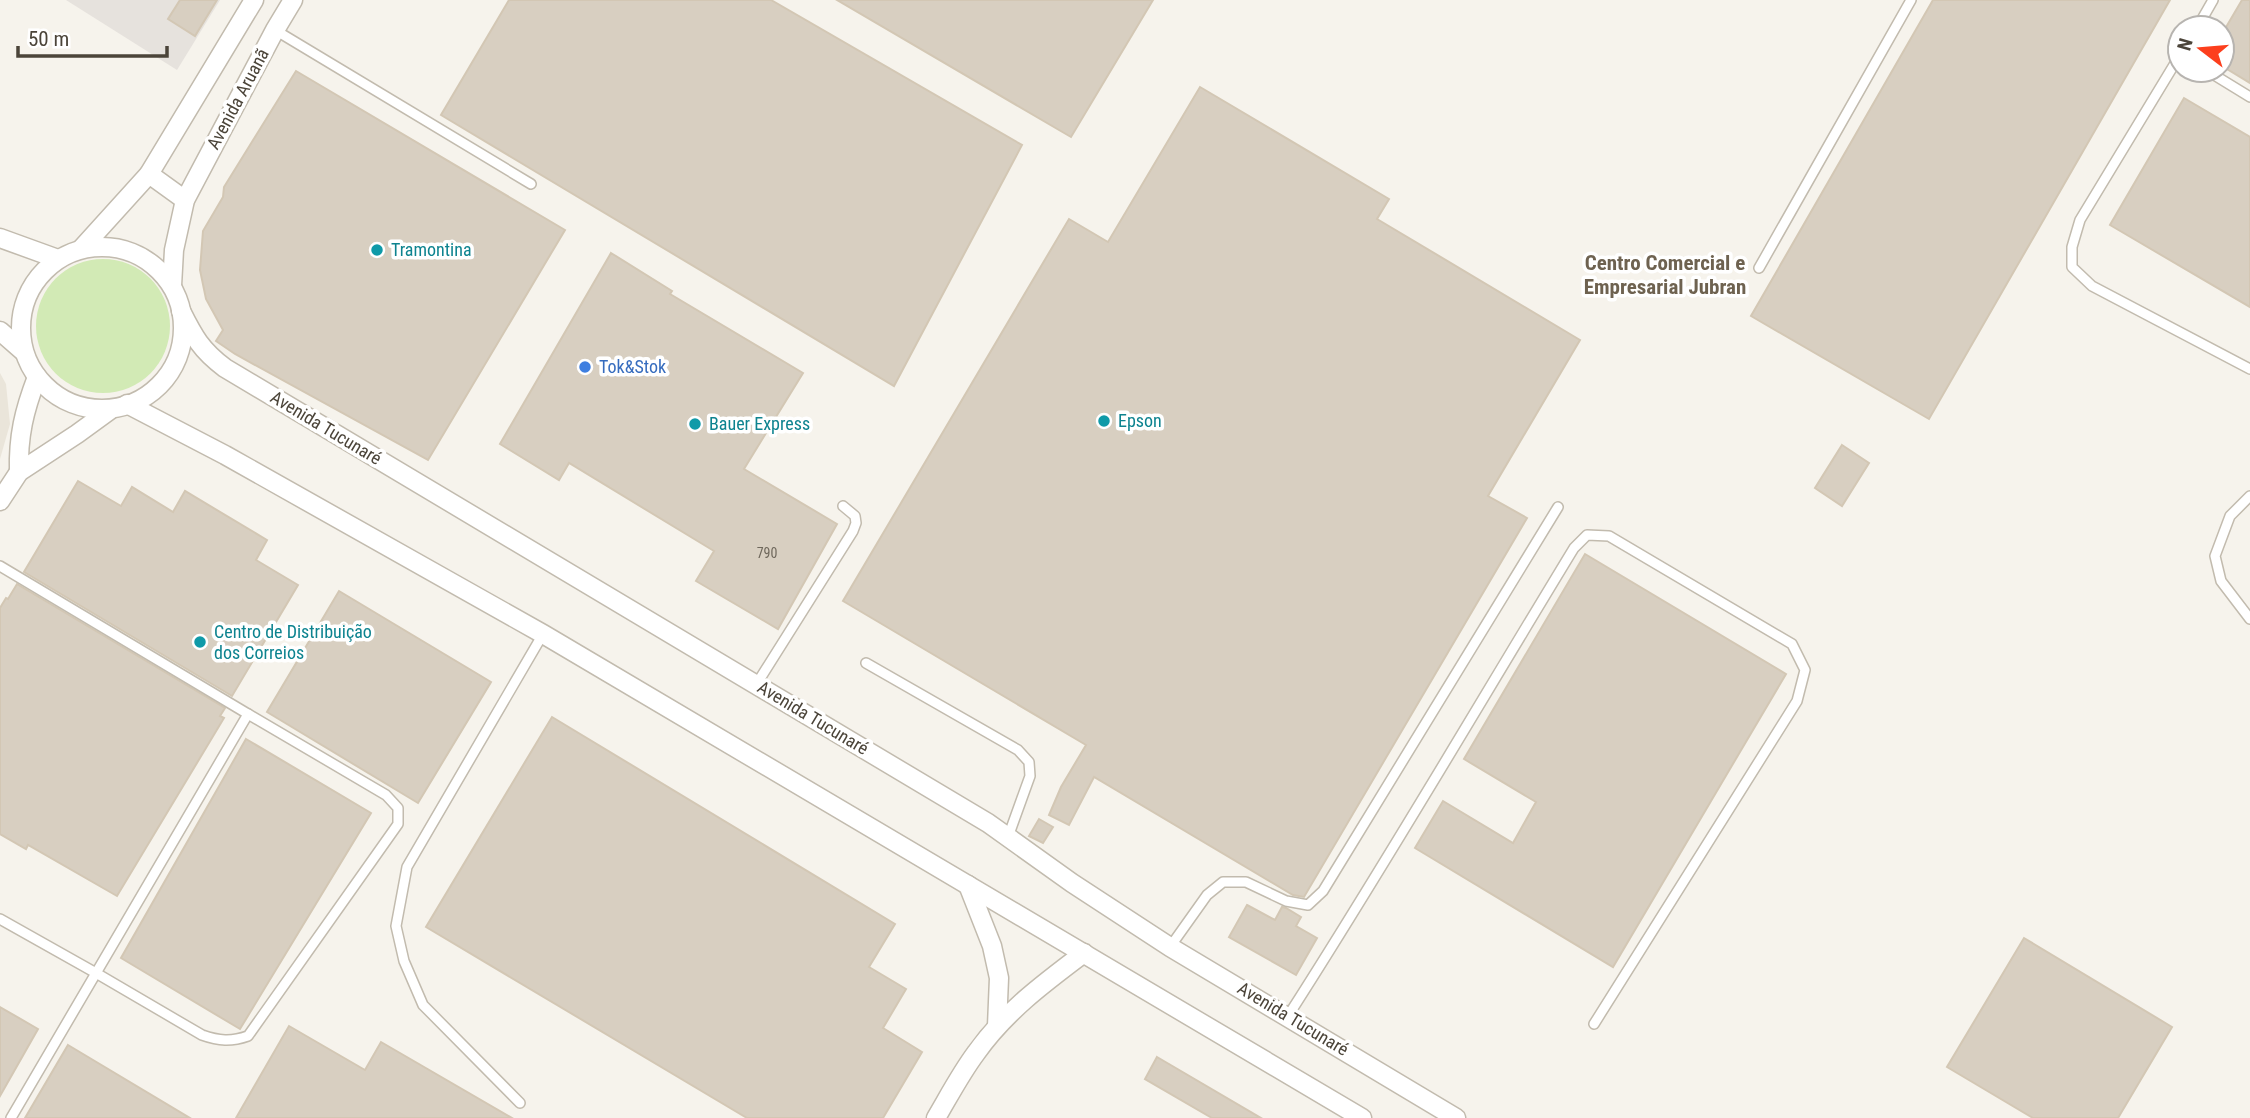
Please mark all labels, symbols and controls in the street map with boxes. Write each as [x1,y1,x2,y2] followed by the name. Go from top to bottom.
[18,14,166,58] scale bar
[2166,14,2236,84] north arrow
[28,27,69,51] text: 50 m
[2172,36,2198,53] text: N
[202,45,273,153] street label: Avenida Aruanã
[391,239,472,260] place label: Tramontina
[369,242,385,258] marker: Tramontina
[1584,251,1746,299] district label: Centro Comercial e Empresarial Jubran
[599,356,666,377] place label: Tok&Stok
[577,359,593,375] marker: Tok&Stok
[267,386,385,469] street label: Avenida Tucunaré
[1118,410,1162,431] place label: Epson
[709,413,810,434] place label: Bauer Express
[1096,413,1112,429] marker: Epson
[687,416,703,432] marker: Bauer Express
[757,545,777,561] house number: 790
[214,621,372,663] place label: Centro de Distribuição dos Correios
[192,634,208,650] marker: Centro de Distribuição dos Correios
[754,676,872,759] street label: Avenida Tucunaré
[1234,977,1352,1060] street label: Avenida Tucunaré

